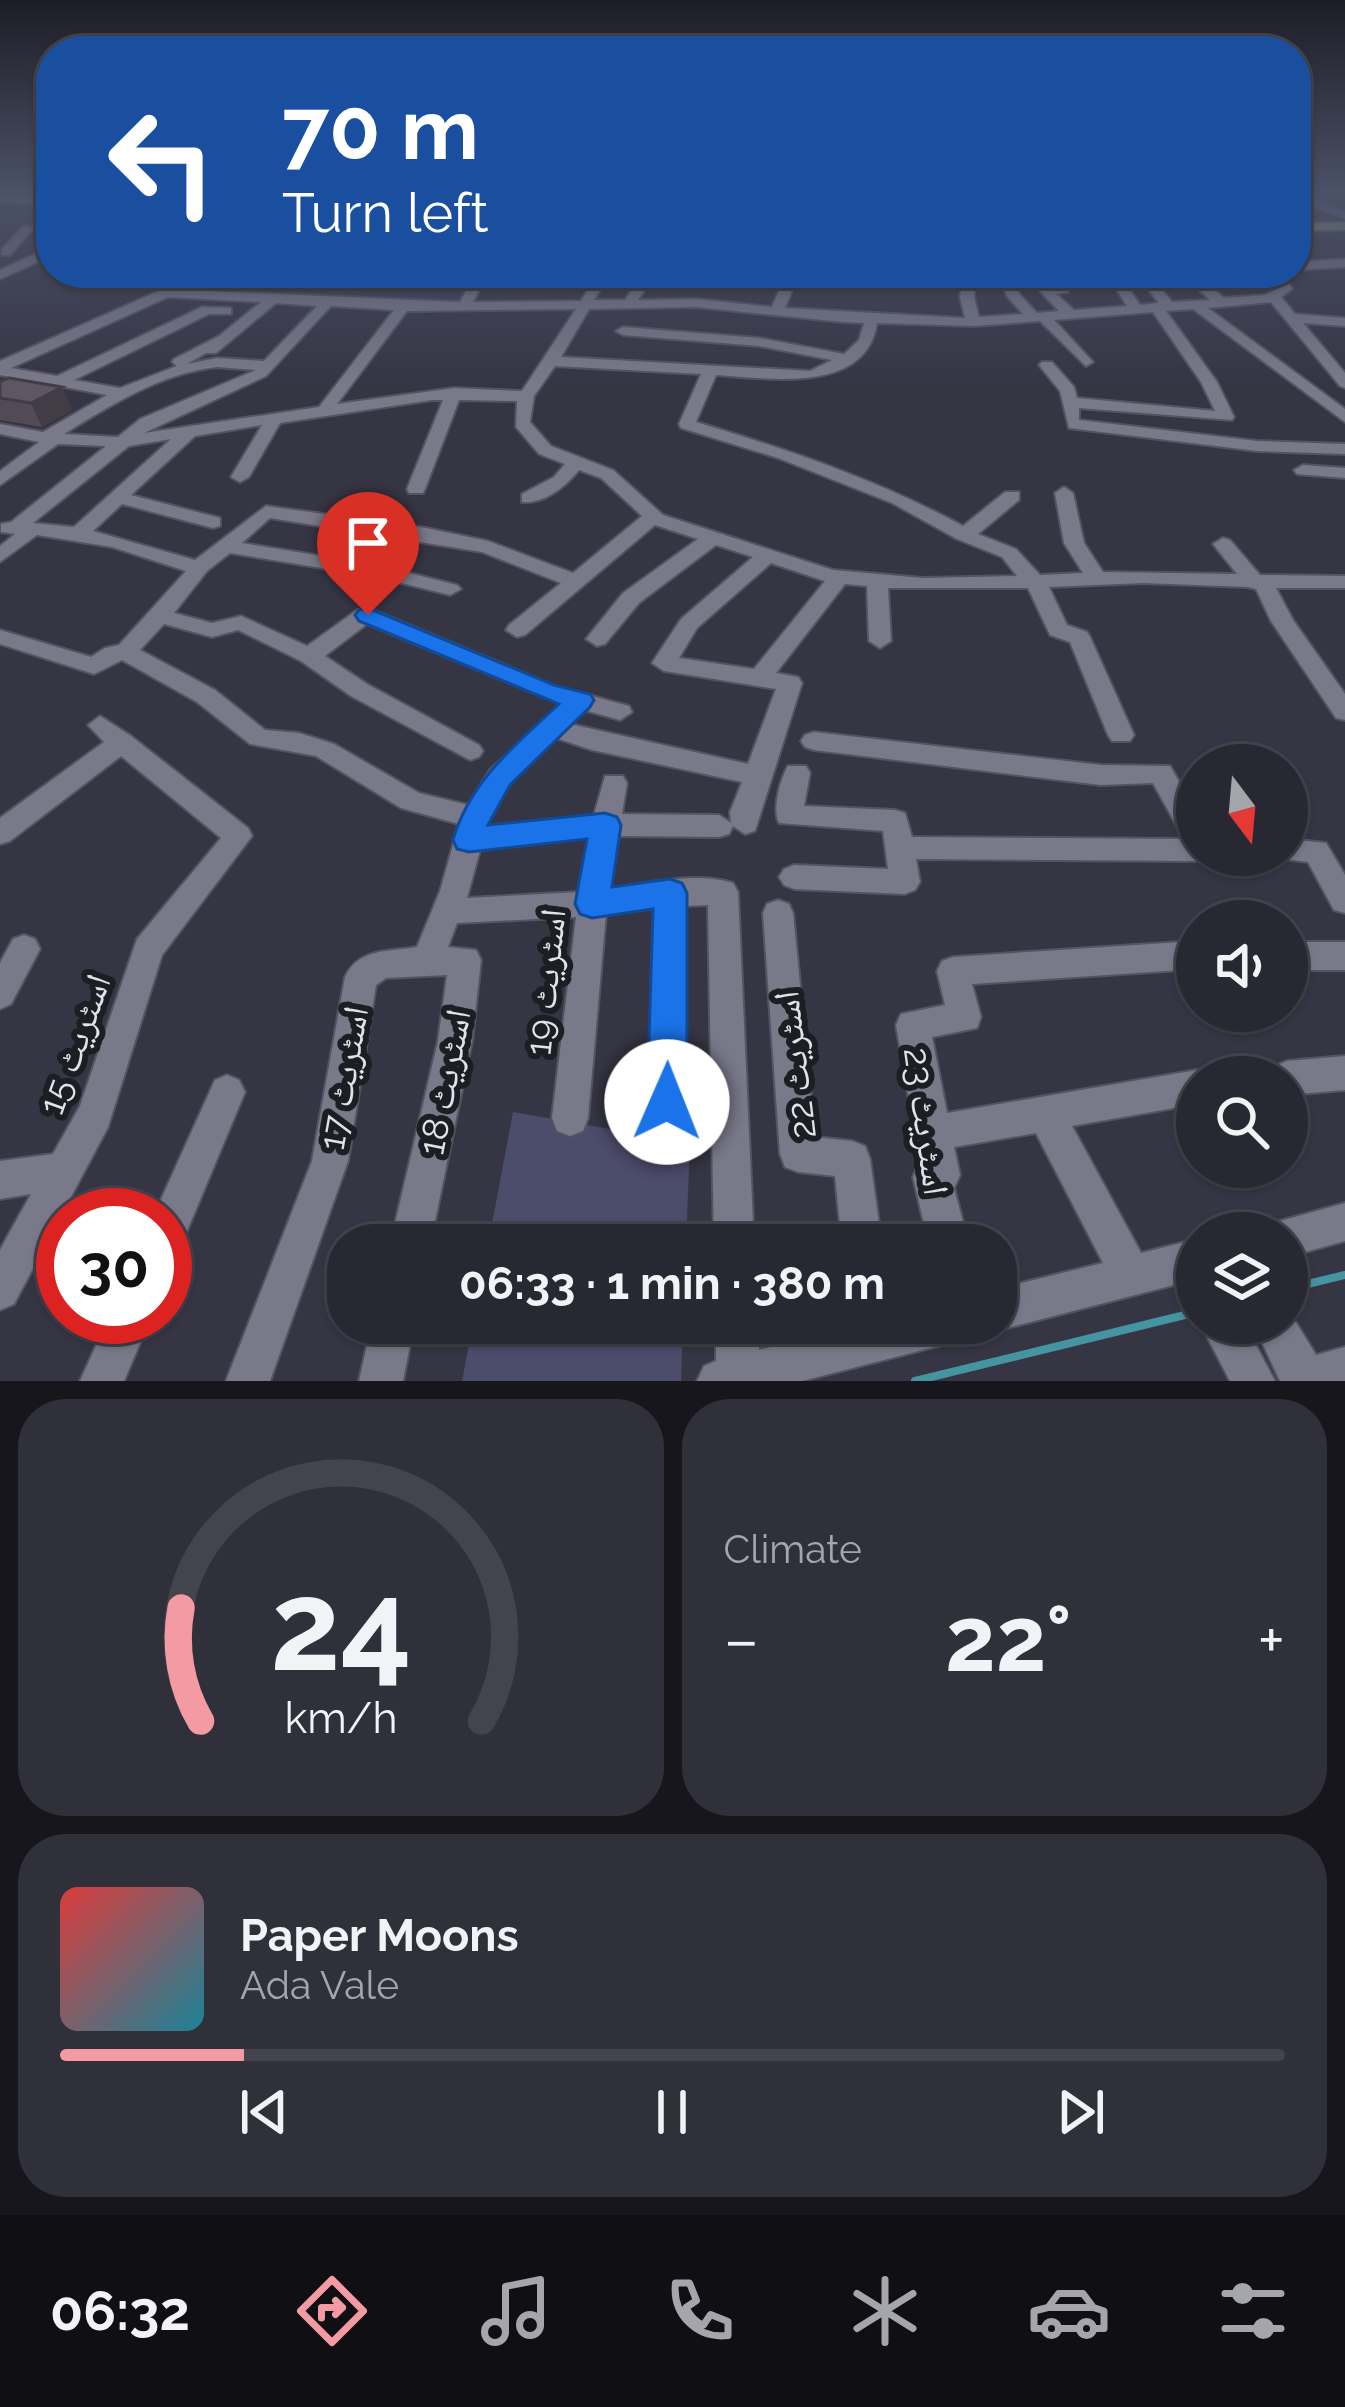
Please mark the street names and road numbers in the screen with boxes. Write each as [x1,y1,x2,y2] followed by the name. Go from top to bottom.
[516,907,574,1057] street label: اسٹریٹ 19
[29,968,119,1120] street label: اسٹریٹ 15
[764,989,824,1141] street label: اسٹریٹ 22
[310,1003,376,1153] street label: اسٹریٹ 17
[409,1006,479,1158] street label: اسٹریٹ 18
[896,1044,958,1198] street label: اسٹریٹ 23

